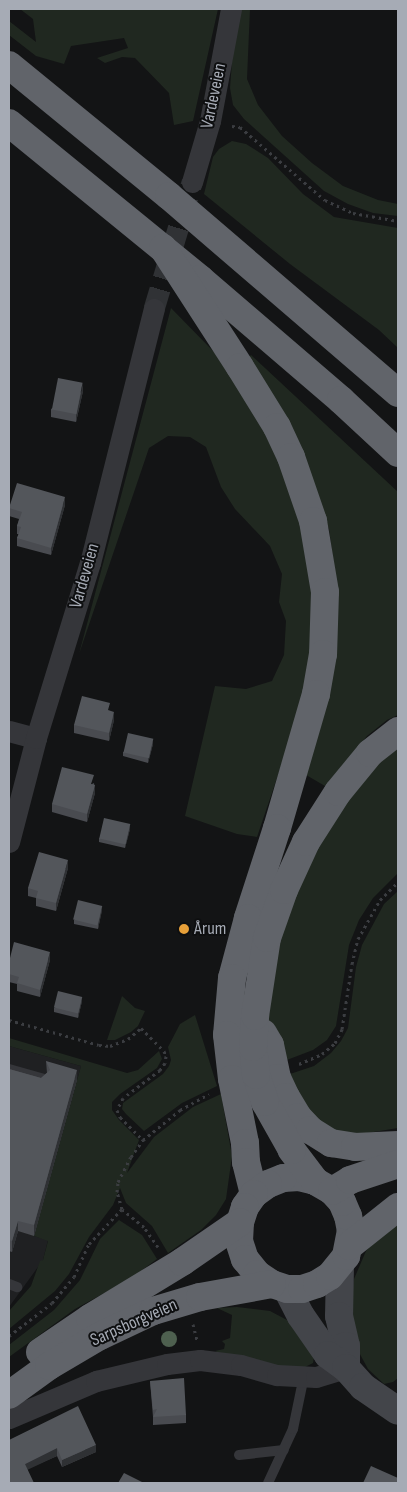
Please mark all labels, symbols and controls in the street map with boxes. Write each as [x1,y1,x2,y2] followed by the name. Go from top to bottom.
[197,61,231,131] street label: Vardeveien
[65,541,105,611] street label: Vardeveien
[194,918,226,940] place label: Årum
[178,923,190,935] marker: Årum
[87,1294,181,1352] street label: Sarpsborgveien

